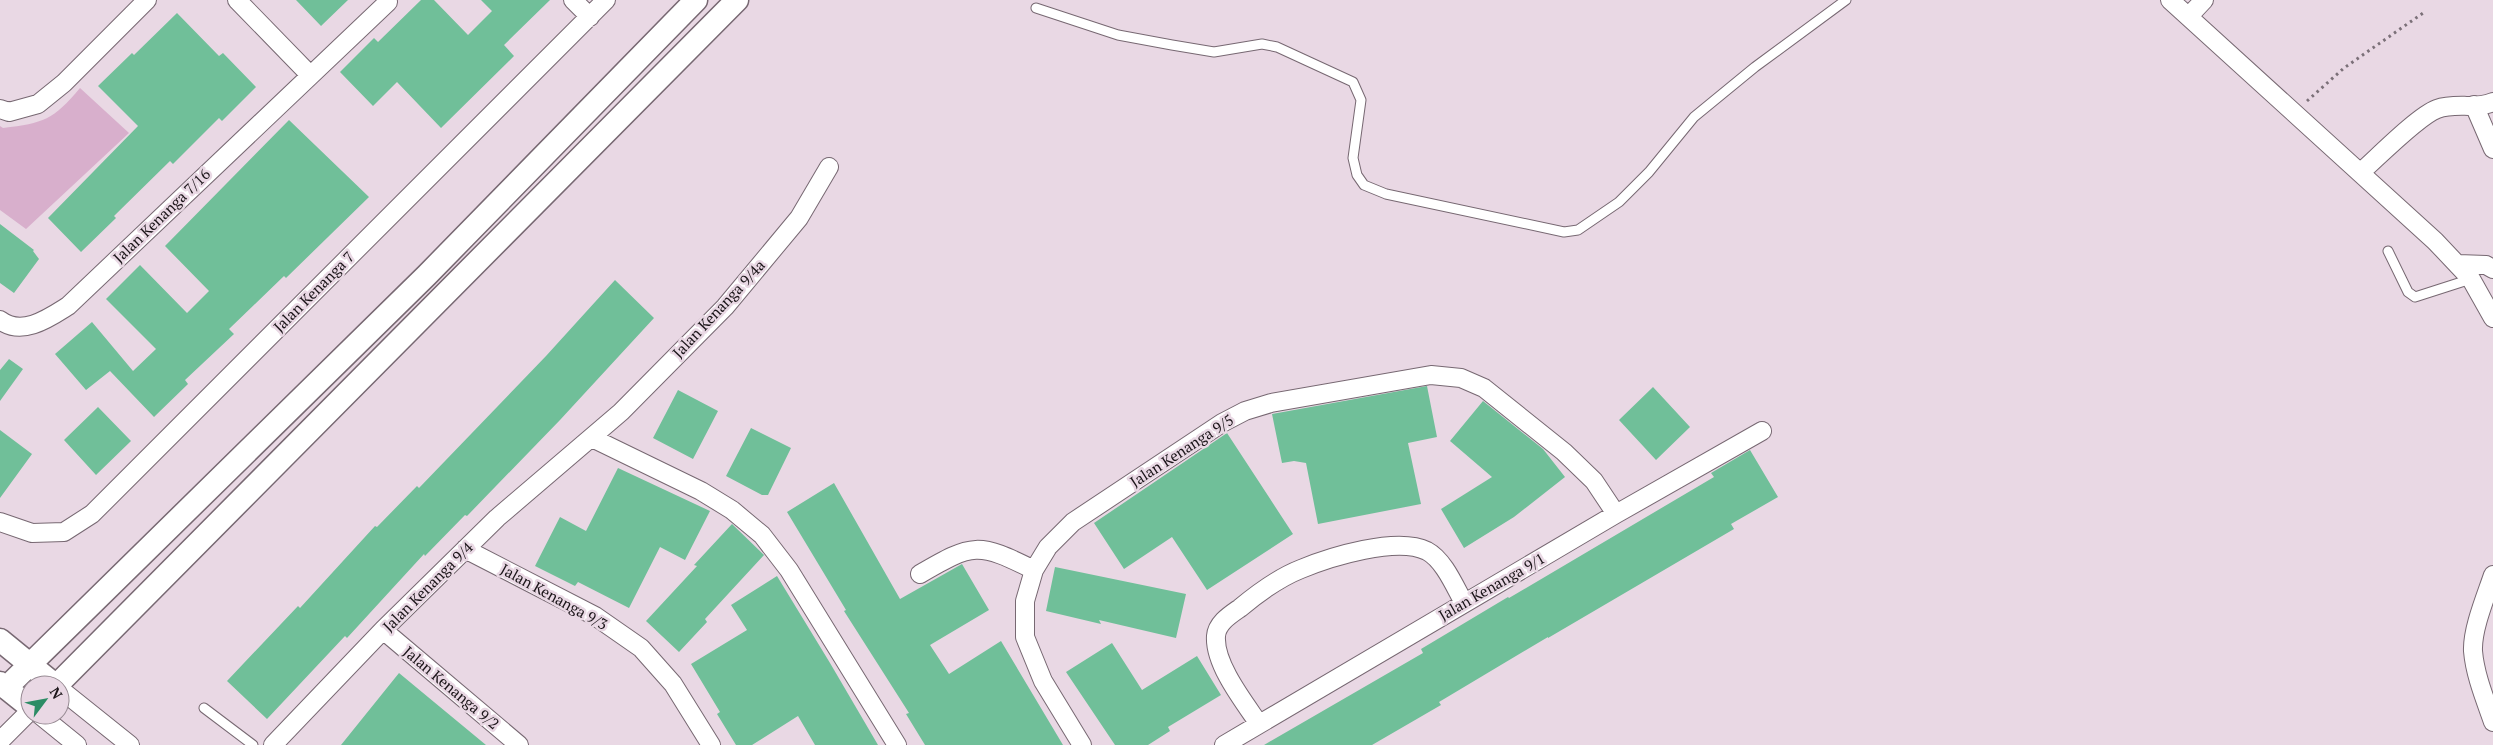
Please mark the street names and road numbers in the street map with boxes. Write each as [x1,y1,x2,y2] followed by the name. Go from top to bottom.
[108,164,214,267] street label: Jalan Kenanga 7/16
[269,247,358,336] street label: Jalan Kenanga 7
[668,255,769,362] street label: Jalan Kenanga 9/4a
[1126,409,1237,491] street label: Jalan Kenanga 9/5
[378,537,477,636] street label: Jalan Kenanga 9/4
[1435,548,1548,625] street label: Jalan Kenanga 9/1
[497,558,612,634] street label: Jalan Kenanga 9/3
[399,641,504,733] street label: Jalan Kenanga 9/2

